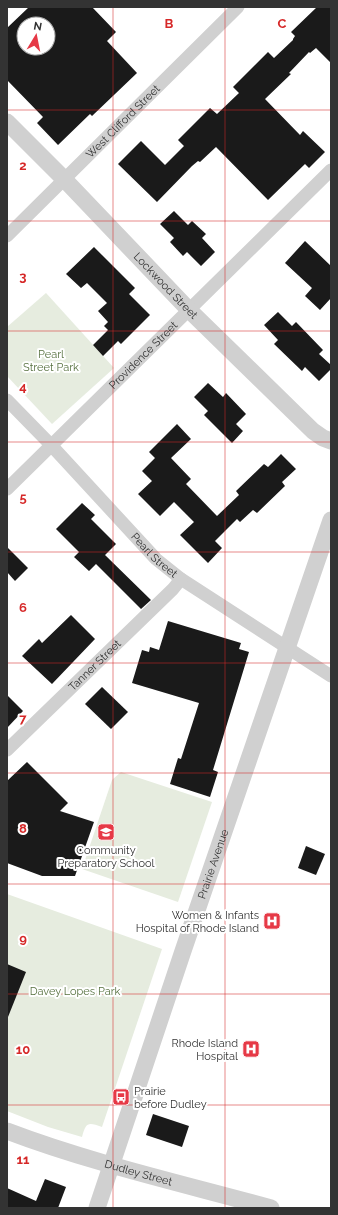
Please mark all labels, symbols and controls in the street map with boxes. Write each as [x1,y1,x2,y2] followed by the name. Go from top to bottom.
[16,16,56,56] north arrow
[165,16,174,31] text: B
[278,16,287,31] text: C
[32,20,43,34] text: N
[83,82,163,161] street label: West Clifford Street
[19,158,27,173] text: 2
[131,250,201,322] street label: Lockwood Street
[19,269,27,284] text: 3
[106,318,180,391] street label: Providence Street
[23,348,79,374] park label: Pearl Street Park
[19,379,27,394] text: 4
[19,490,27,505] text: 5
[129,530,180,580] street label: Pearl Street
[19,600,27,615] text: 6
[66,637,124,693] street label: Tanner Street
[19,711,27,726] text: 7
[19,821,27,836] text: 8
[96,822,116,842] school or university icon: Community Preparatory School
[195,827,231,901] street label: Prairie Avenue
[57,844,155,870] place label: Community Preparatory School
[136,909,259,935] place label: Women & Infants Hospital of Rhode Island
[262,911,282,931] hospital icon: Women & Infants Hospital of Rhode Island
[19,931,27,946] text: 9
[30,985,121,998] park label: Davey Lopes Park
[172,1037,238,1063] place label: Rhode Island Hospital
[241,1039,261,1059] hospital icon: Rhode Island Hospital
[16,1042,30,1057] text: 10
[134,1085,207,1111] place label: Prairie before Dudley
[111,1087,131,1107] bus stop icon: Prairie before Dudley
[17,1152,30,1167] text: 11
[103,1157,174,1188] street label: Dudley Street

